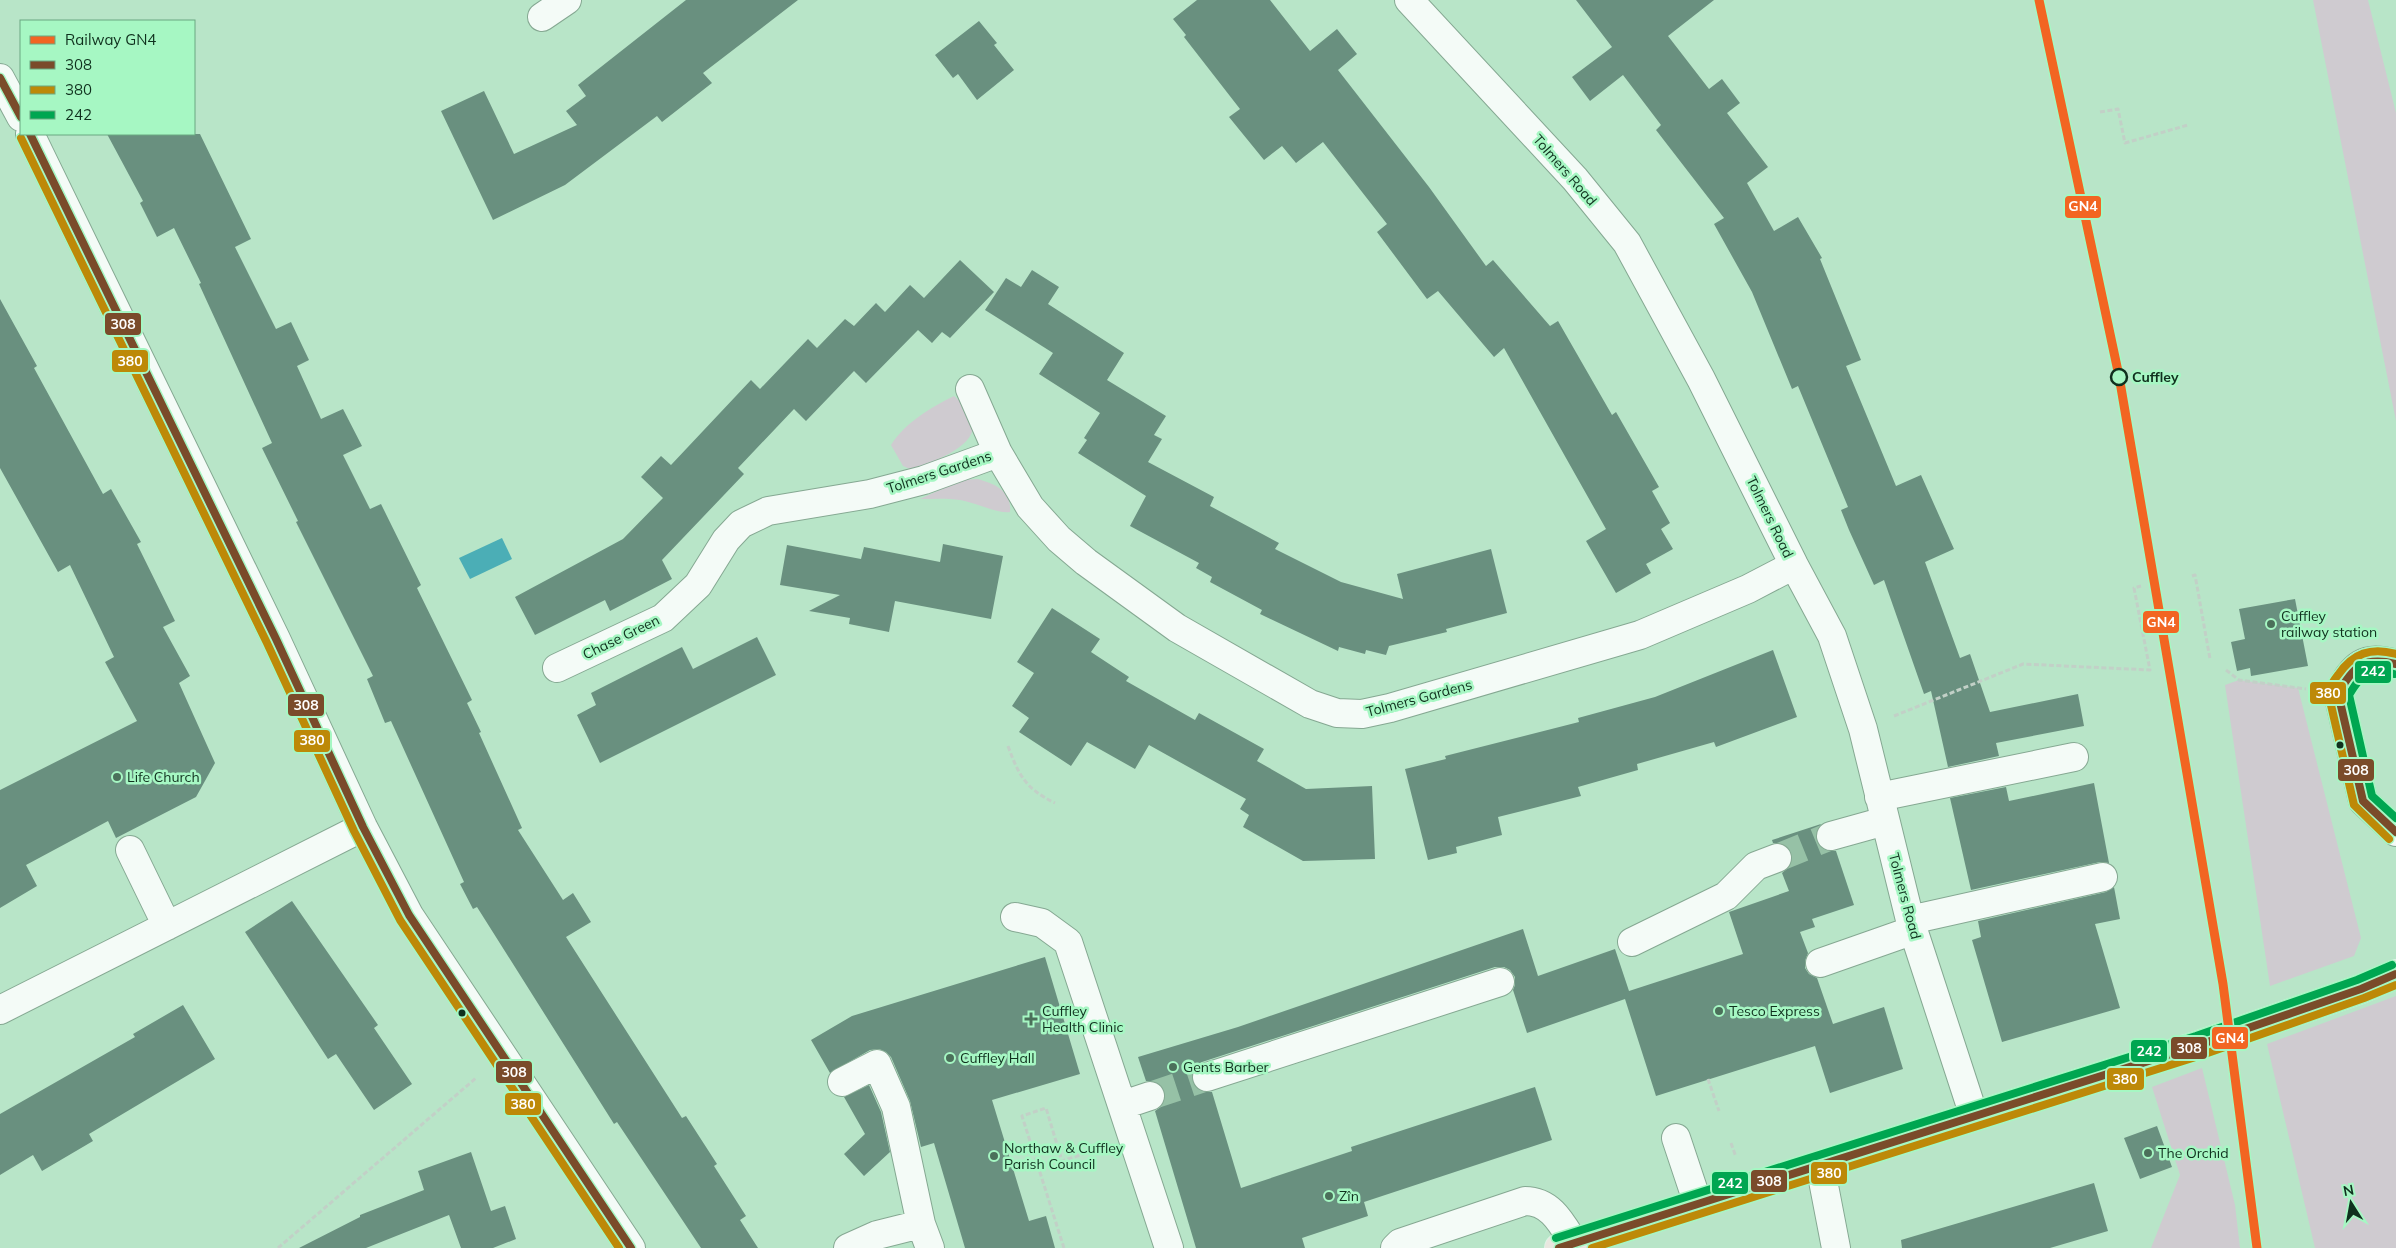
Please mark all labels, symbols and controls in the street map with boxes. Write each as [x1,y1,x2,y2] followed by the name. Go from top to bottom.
[20,20,195,135] legend
[65,30,156,49] text: Railway GN4
[65,55,92,74] text: 308
[65,80,92,99] text: 380
[65,105,92,124] text: 242
[1529,131,1601,209] street label: Tolmers Road
[2064,195,2102,219] line badge: GN4
[2068,197,2098,215] text: GN4
[104,312,142,336] line badge: 308
[110,315,136,333] text: 308
[111,349,149,373] line badge: 380
[117,352,143,370] text: 380
[2110,368,2128,386] marker: Cuffley
[2132,368,2179,386] place label: Cuffley
[884,447,994,497] street label: Tolmers Gardens
[1742,473,1798,561] street label: Tolmers Road
[2281,607,2377,641] place label: Cuffley railway station
[2142,610,2180,634] line badge: GN4
[580,611,662,663] street label: Chase Green
[2146,613,2176,631] text: GN4
[2265,618,2277,630] marker: Cuffley railway station
[2354,660,2392,684] line badge: 242
[2360,662,2386,680] text: 242
[1364,675,1474,721] street label: Tolmers Gardens
[2309,681,2347,705] line badge: 380
[2315,684,2341,702] text: 380
[287,693,325,717] line badge: 308
[293,696,319,714] text: 308
[293,729,331,753] line badge: 380
[299,731,325,749] text: 380
[2335,740,2345,750] unlabelled marker
[2337,758,2375,782] line badge: 308
[2343,761,2369,779] text: 308
[127,768,200,786] place label: Life Church
[111,771,123,783] marker: Life Church
[1885,851,1925,941] street label: Tolmers Road
[1042,1002,1124,1036] place label: Cuffley Health Clinic
[1729,1002,1820,1020] place label: Tesco Express
[1713,1005,1725,1017] marker: Tesco Express
[457,1008,467,1018] unlabelled marker
[1024,1012,1038,1026] marker: Cuffley Health Clinic
[2211,1026,2249,1050] line badge: GN4
[2215,1029,2245,1047] text: GN4
[2170,1036,2208,1060] line badge: 308
[2130,1039,2168,1063] line badge: 242
[2176,1039,2202,1057] text: 308
[2136,1042,2162,1060] text: 242
[960,1049,1034,1067] place label: Cuffley Hall
[944,1052,956,1064] marker: Cuffley Hall
[1183,1058,1270,1076] place label: Gents Barber
[495,1060,533,1084] line badge: 308
[1167,1061,1179,1073] marker: Gents Barber
[501,1063,527,1081] text: 308
[2106,1067,2145,1091] line badge: 380
[2112,1070,2138,1088] text: 380
[504,1092,542,1116] line badge: 380
[510,1095,536,1113] text: 380
[1004,1139,1124,1173] place label: Northaw & Cuffley Parish Council
[2158,1144,2229,1162] place label: The Orchid
[2142,1147,2154,1159] marker: The Orchid
[988,1150,1000,1162] marker: Northaw & Cuffley Parish Council
[1810,1161,1848,1185] line badge: 380
[1816,1164,1842,1182] text: 380
[1750,1169,1788,1193] line badge: 308
[1711,1171,1749,1195] line badge: 242
[1756,1172,1782,1190] text: 308
[1717,1174,1743,1192] text: 242
[2326,1178,2376,1228] north arrow
[2342,1180,2355,1200] text: N
[1339,1187,1359,1205] place label: Zîn
[1323,1190,1335,1202] marker: Zîn

